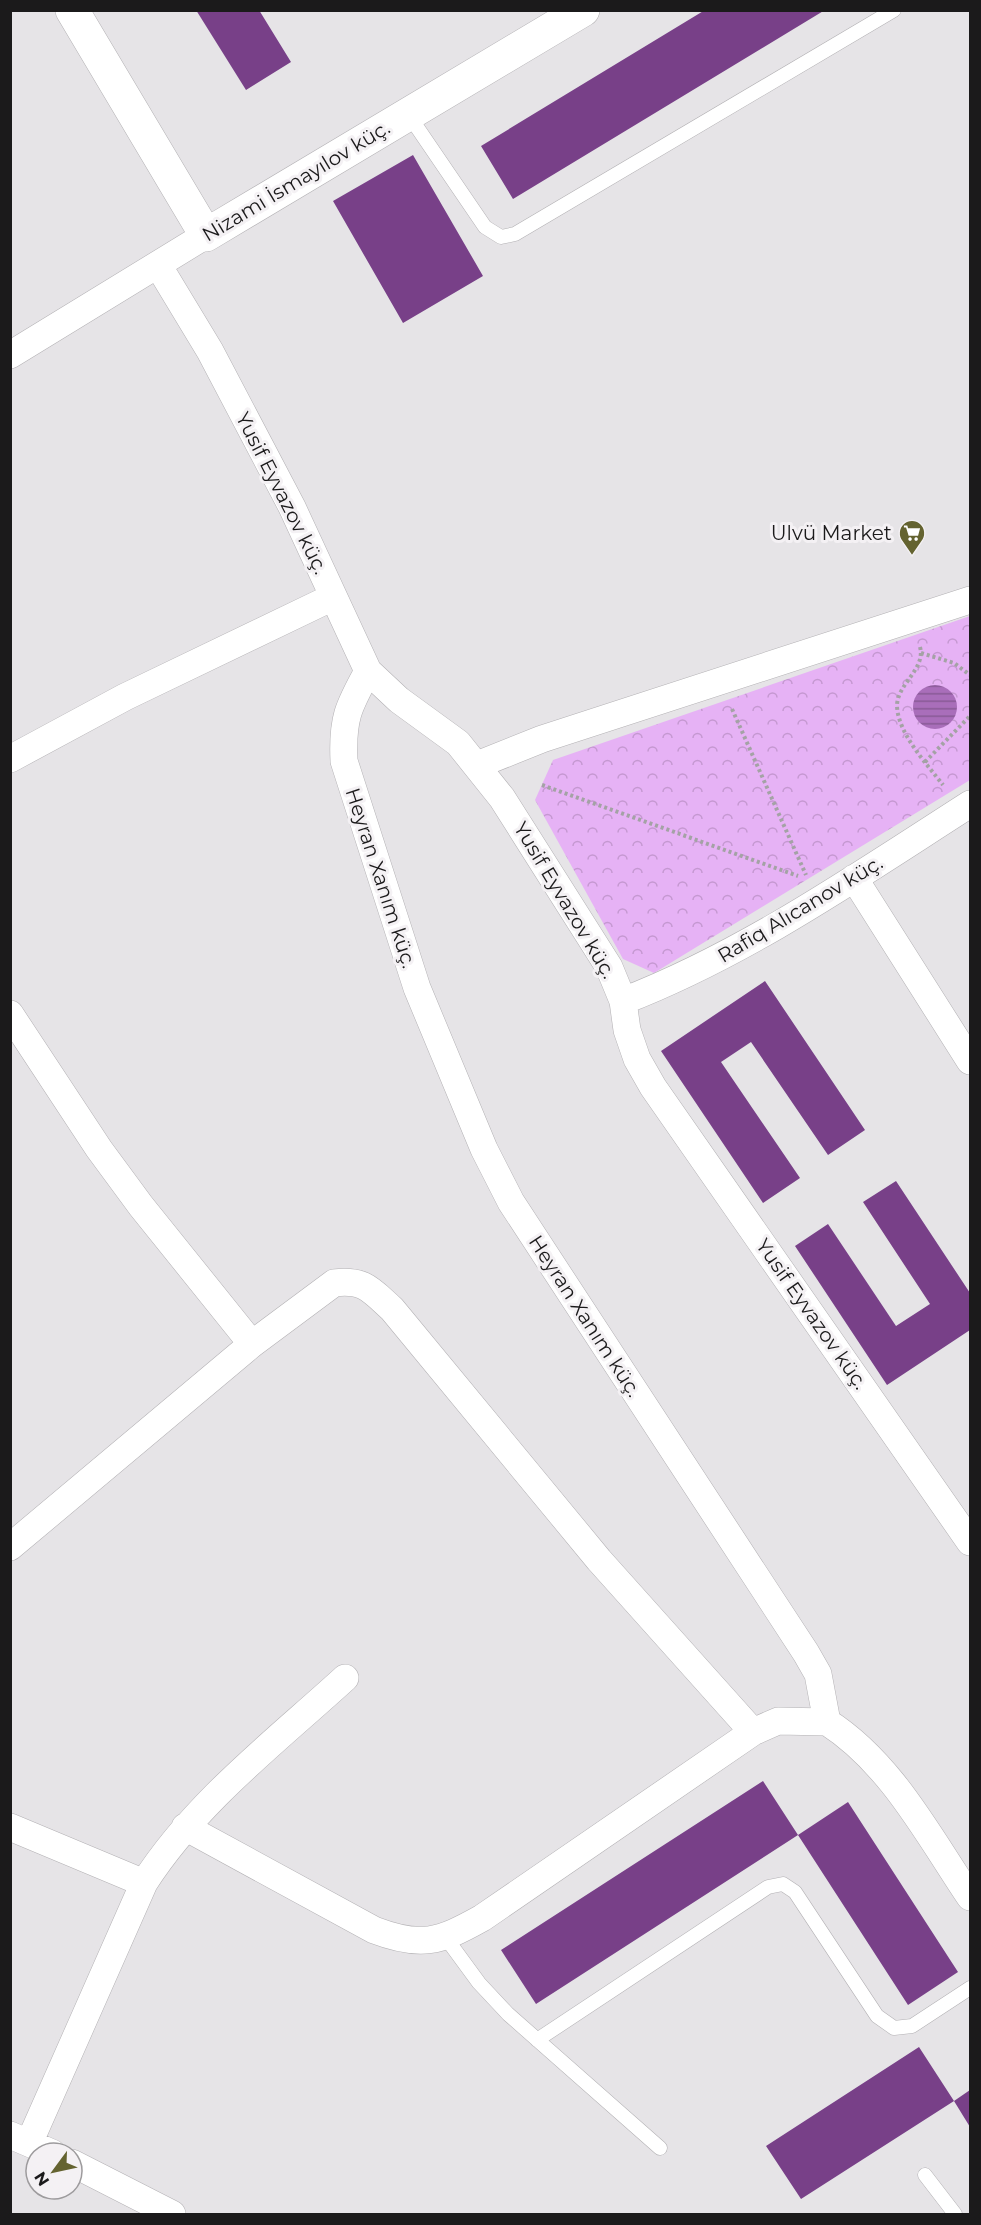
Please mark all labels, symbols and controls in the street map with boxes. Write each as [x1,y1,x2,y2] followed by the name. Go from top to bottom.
[198,115,394,247] street label: Nizami İsmayılov küç.
[231,408,333,578] street label: Yusif Eyvazov küç.
[897,518,927,556] supermarket icon: Ulvü Market
[771,521,892,545] place label: Ulvü Market
[341,785,421,971] street label: Heyran Xanım küç.
[509,817,621,983] street label: Yusif Eyvazov küç.
[713,850,887,968] street label: Rafiq Alıcanov küç.
[524,1231,646,1401] street label: Heyran Xanım küç.
[751,1234,873,1394] street label: Yusif Eyvazov küç.
[24,2141,84,2201] north arrow
[30,2168,53,2189] text: N

